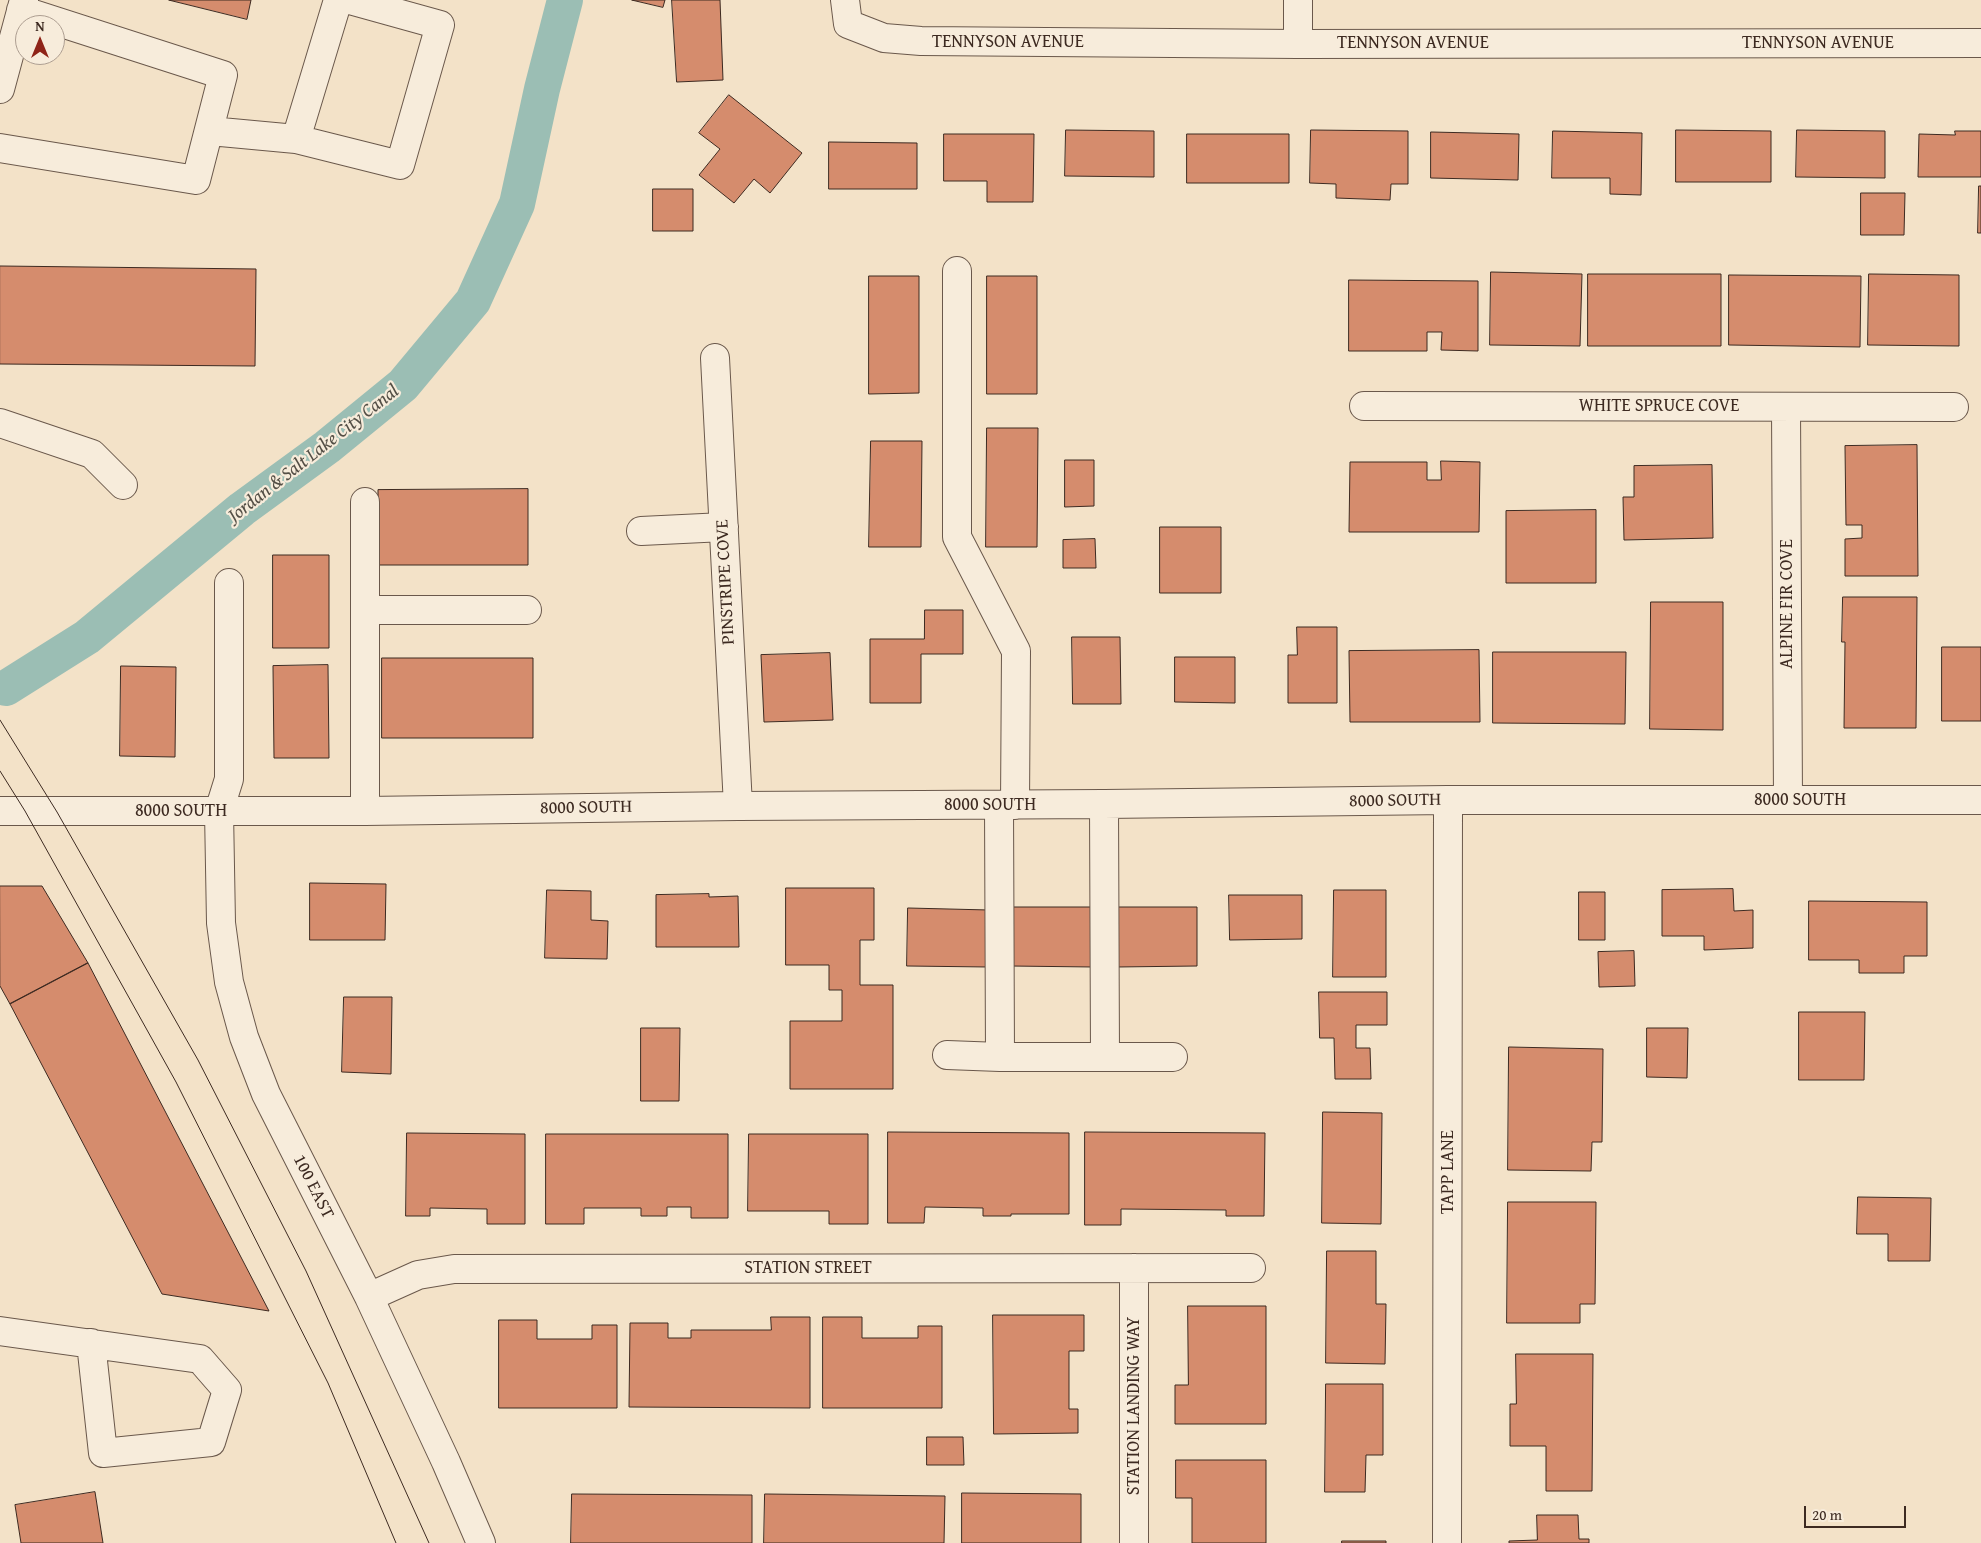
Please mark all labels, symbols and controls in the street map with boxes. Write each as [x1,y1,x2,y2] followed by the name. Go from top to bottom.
[15,15,65,65] north arrow
[35,16,45,36] text: N
[932,31,1084,53] street label: TENNYSON AVENUE
[1337,32,1489,54] street label: TENNYSON AVENUE
[1742,32,1894,54] street label: TENNYSON AVENUE
[224,380,404,528] water label: Jordan & Salt Lake City Canal
[1579,395,1739,417] street label: WHITE SPRUCE COVE
[712,519,740,645] street label: PINSTRIPE COVE
[1776,539,1798,669] street label: ALPINE FIR COVE
[1349,789,1441,813] street label: 8000 SOUTH
[1754,789,1846,811] street label: 8000 SOUTH
[944,794,1036,816] street label: 8000 SOUTH
[540,796,632,820] street label: 8000 SOUTH
[135,800,227,822] street label: 8000 SOUTH
[1437,1130,1459,1214] street label: TAPP LANE
[288,1151,338,1223] street label: 100 EAST
[744,1257,872,1279] street label: STATION STREET
[1123,1317,1145,1495] street label: STATION LANDING WAY
[1806,1496,1908,1528] scale bar
[1812,1504,1842,1525] text: 20 m

